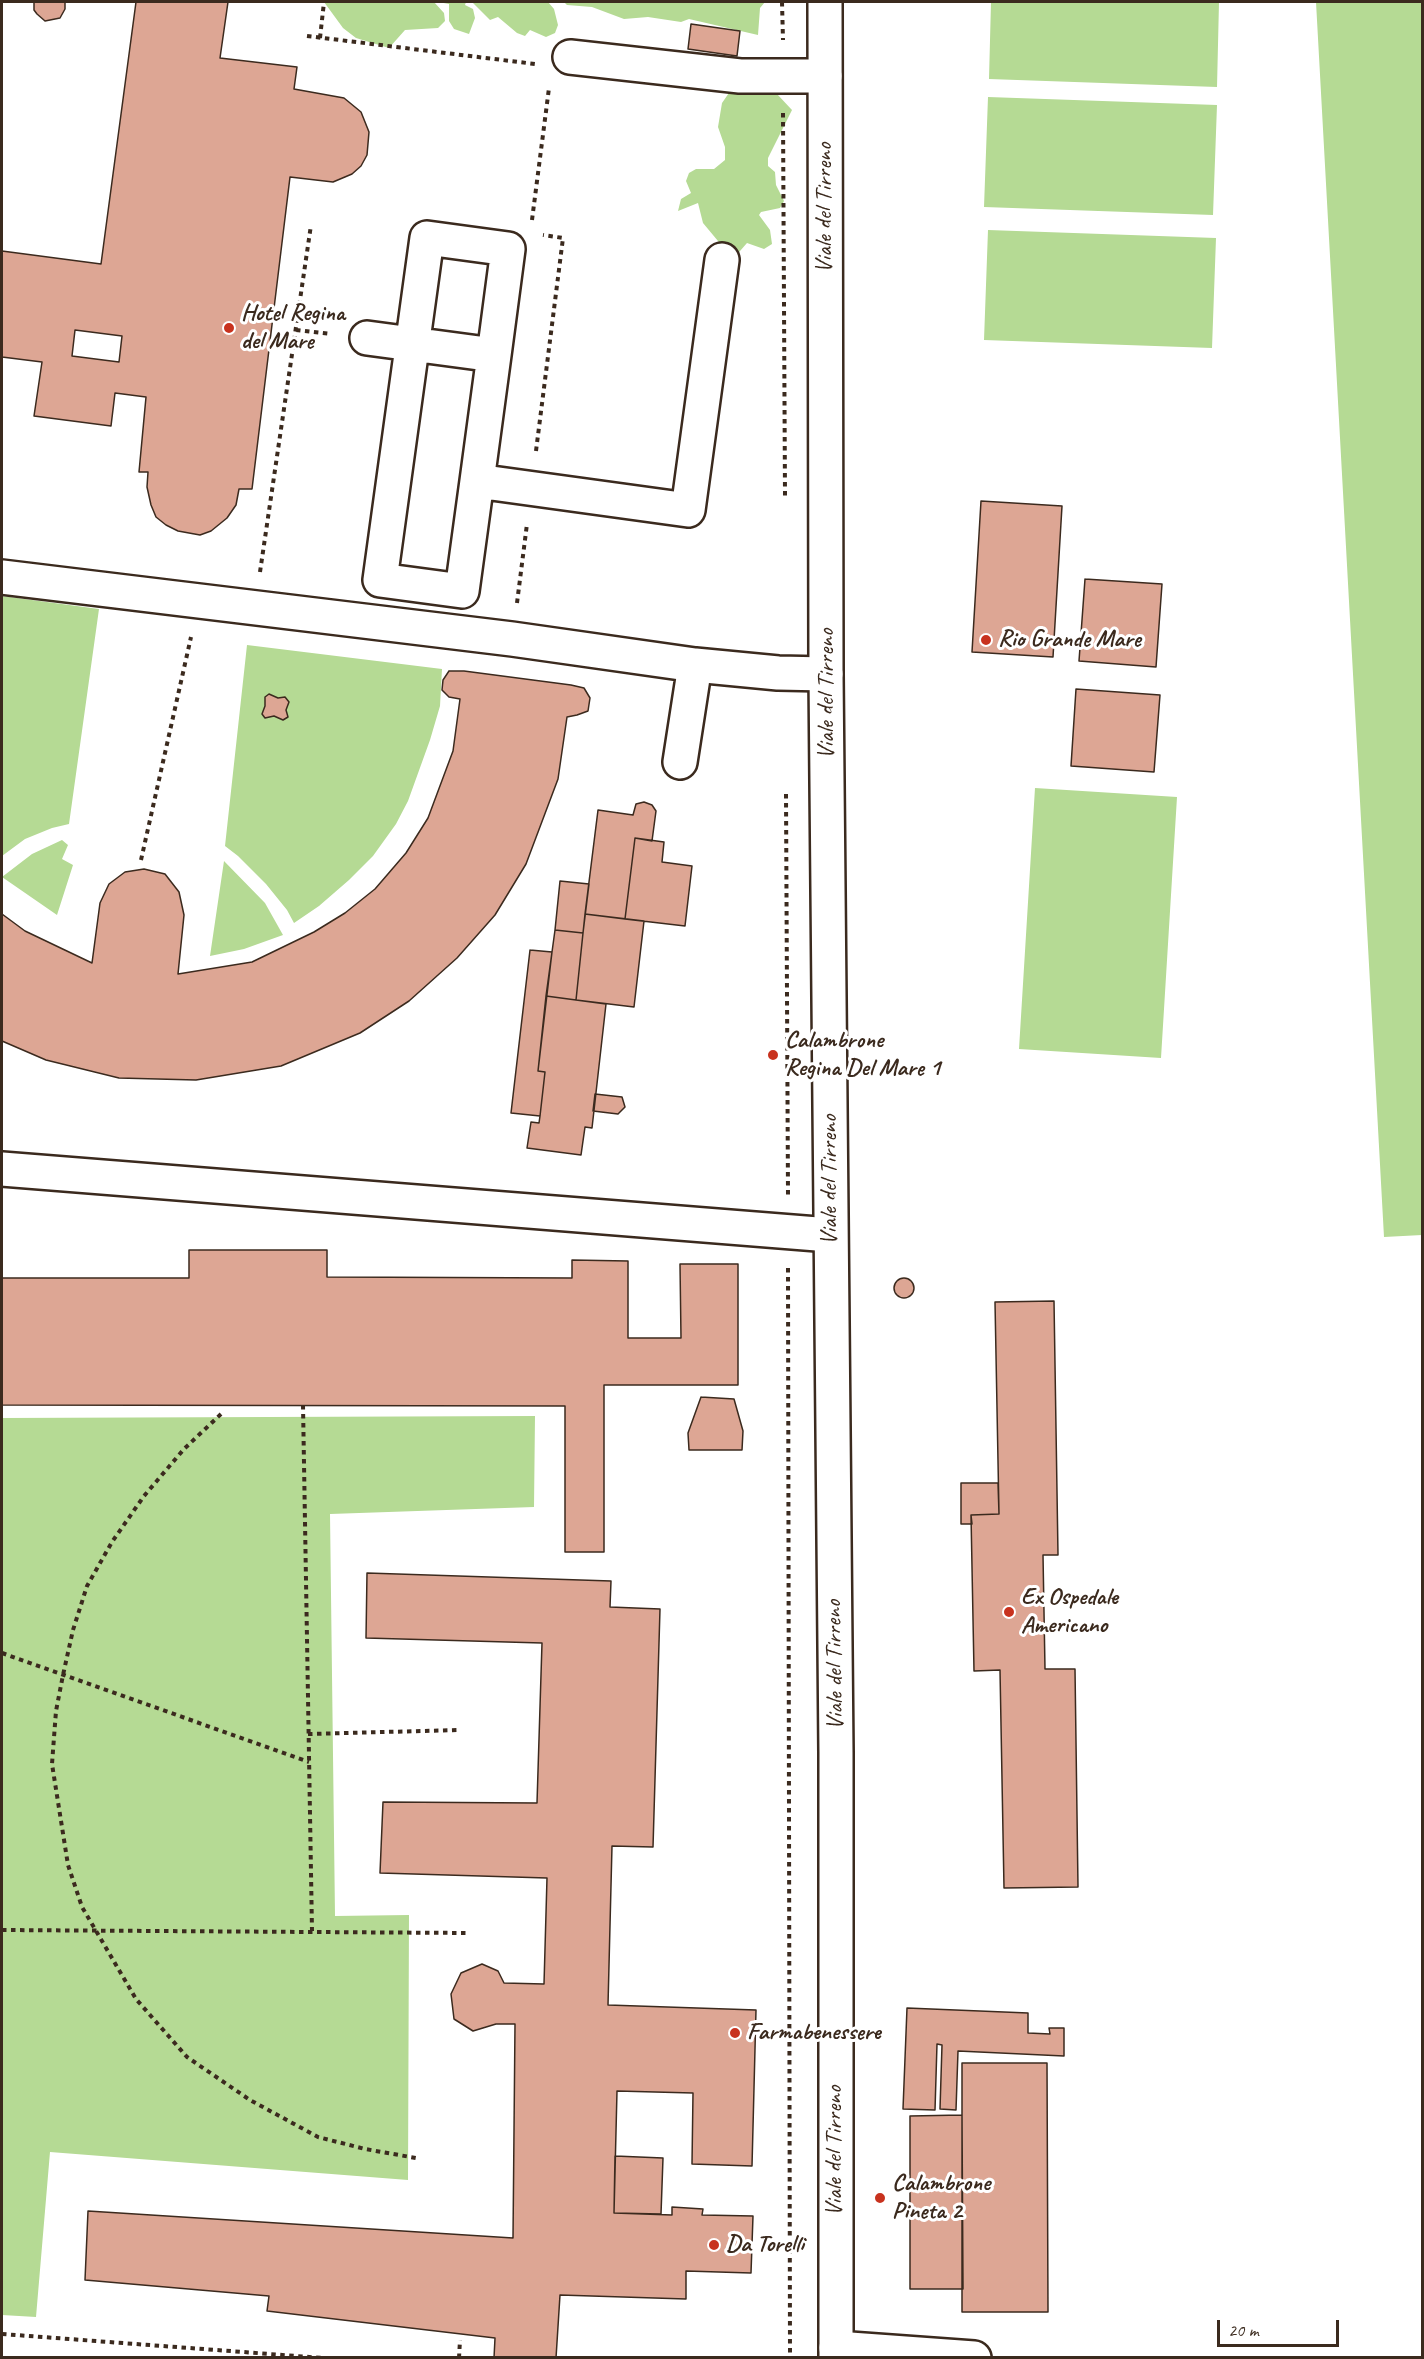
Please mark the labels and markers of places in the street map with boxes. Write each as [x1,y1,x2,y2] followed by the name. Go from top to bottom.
[241,300,345,356] place label: Hotel Regina del Mare
[222,321,236,335] marker: Hotel Regina del Mare
[998,626,1141,654] place label: Rio Grande Mare
[979,633,993,647] marker: Rio Grande Mare
[785,1027,940,1083] place label: Calambrone Regina Del Mare 1
[766,1048,780,1062] marker: Calambrone Regina Del Mare 1
[1021,1584,1118,1640] place label: Ex Ospedale Americano
[1002,1605,1016,1619] marker: Ex Ospedale Americano
[747,2019,881,2047] place label: Farmabenessere
[728,2026,742,2040] marker: Farmabenessere
[892,2170,990,2226] place label: Calambrone Pineta 2
[873,2191,887,2205] marker: Calambrone Pineta 2
[726,2231,804,2259] place label: Da Torelli
[707,2238,721,2252] marker: Da Torelli

